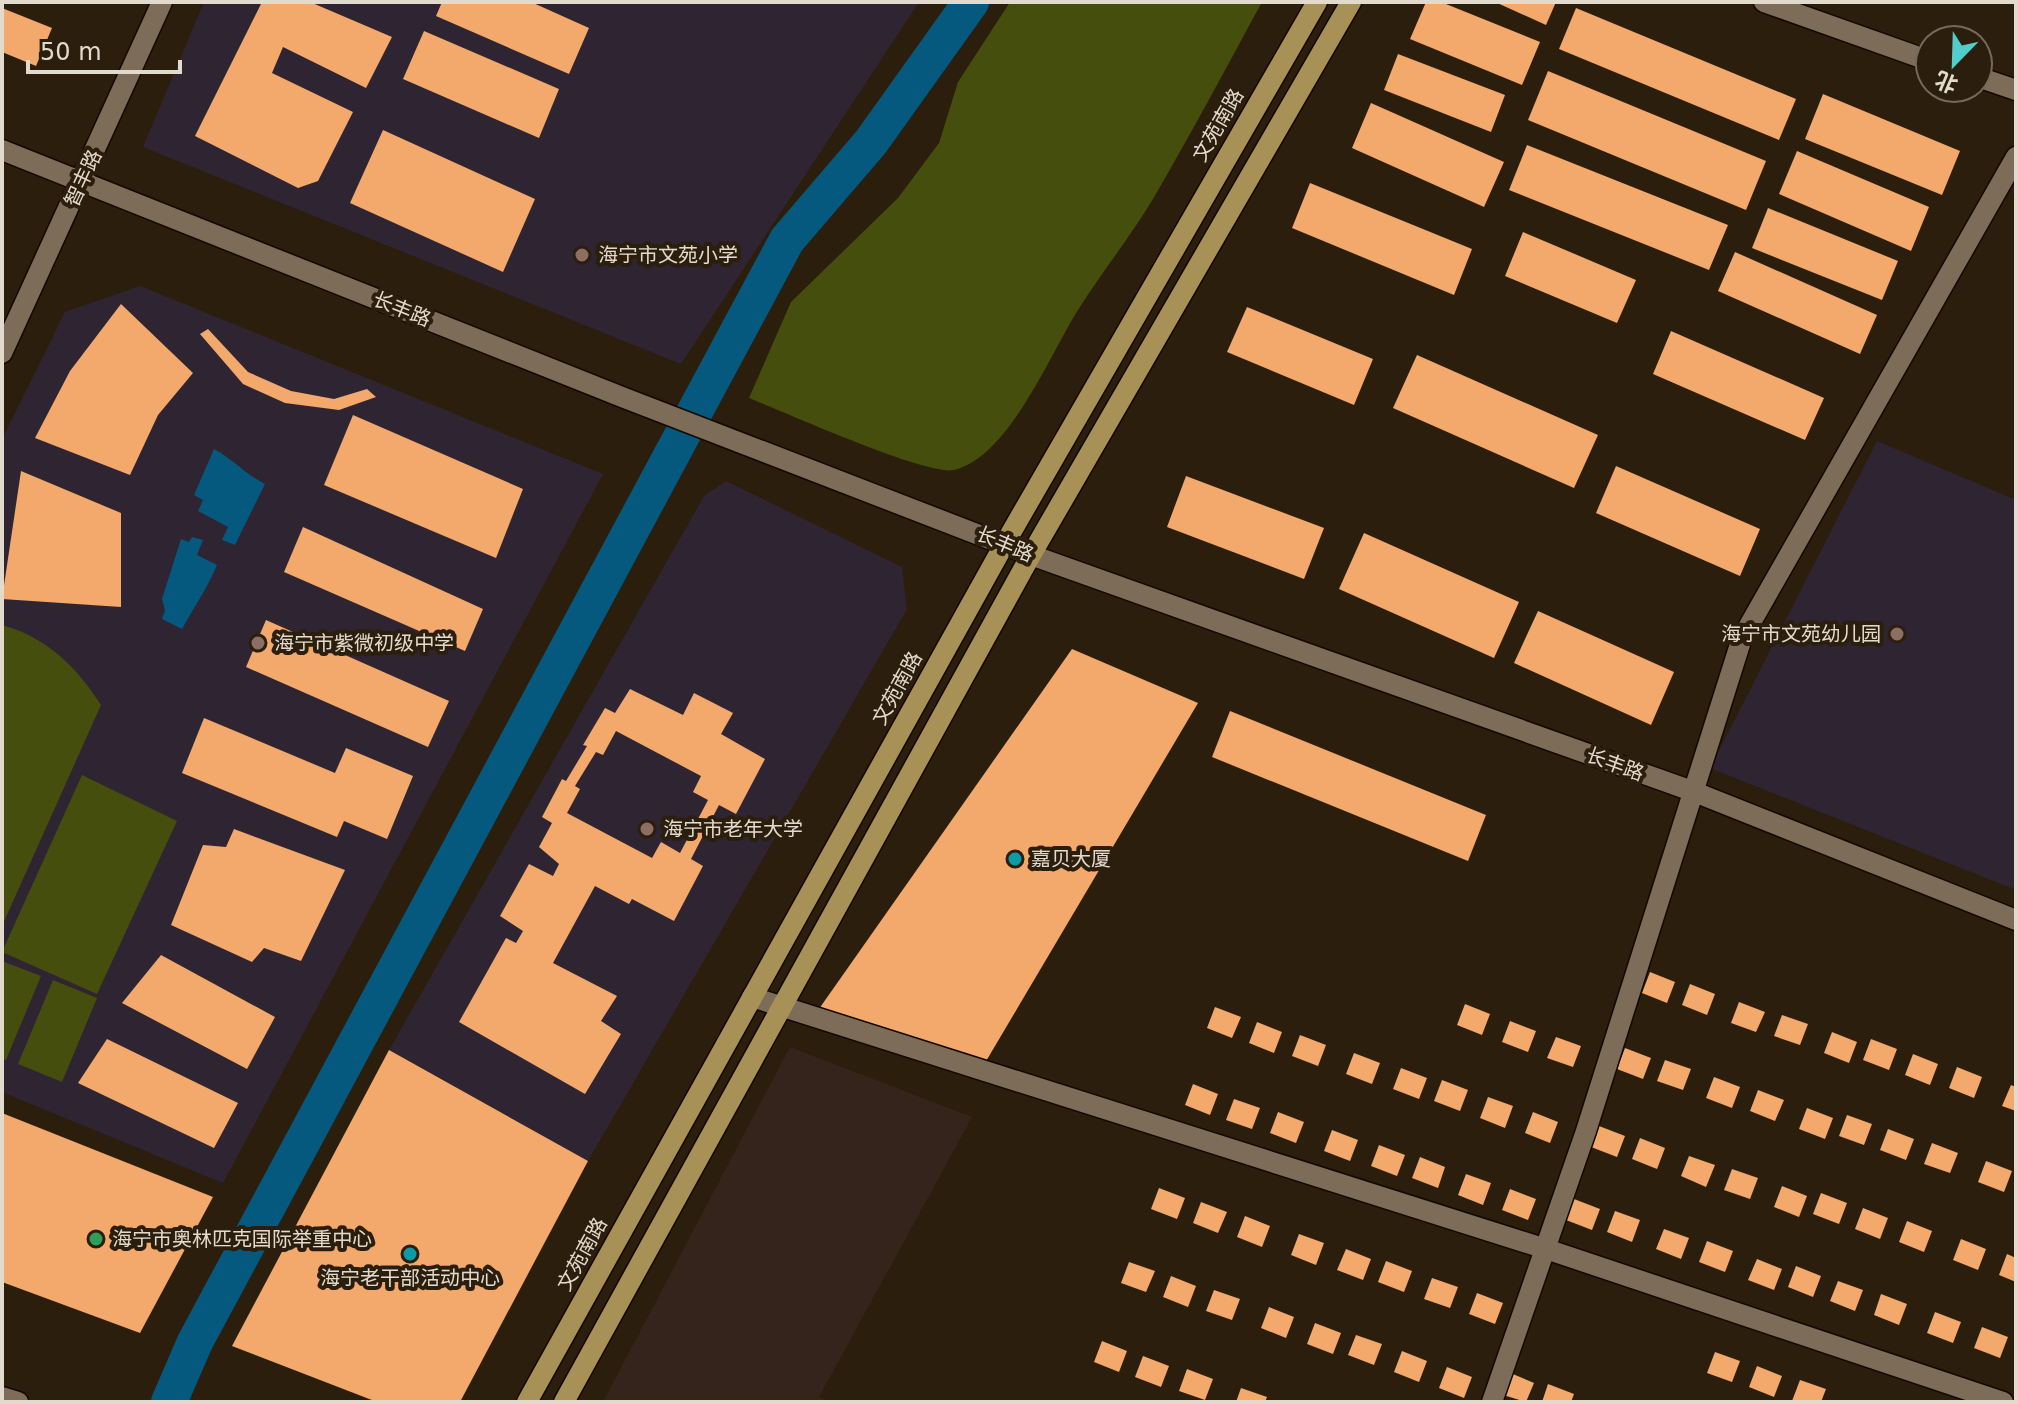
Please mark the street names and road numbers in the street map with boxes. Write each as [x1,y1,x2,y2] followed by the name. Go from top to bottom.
[1188,84,1248,166] street label: 文苑南路
[59,146,107,210] street label: 智丰路
[370,287,434,331] street label: 长丰路
[973,521,1037,567] street label: 长丰路
[867,647,927,729] street label: 文苑南路
[1583,742,1647,786] street label: 长丰路
[552,1213,612,1295] street label: 文苑南路

